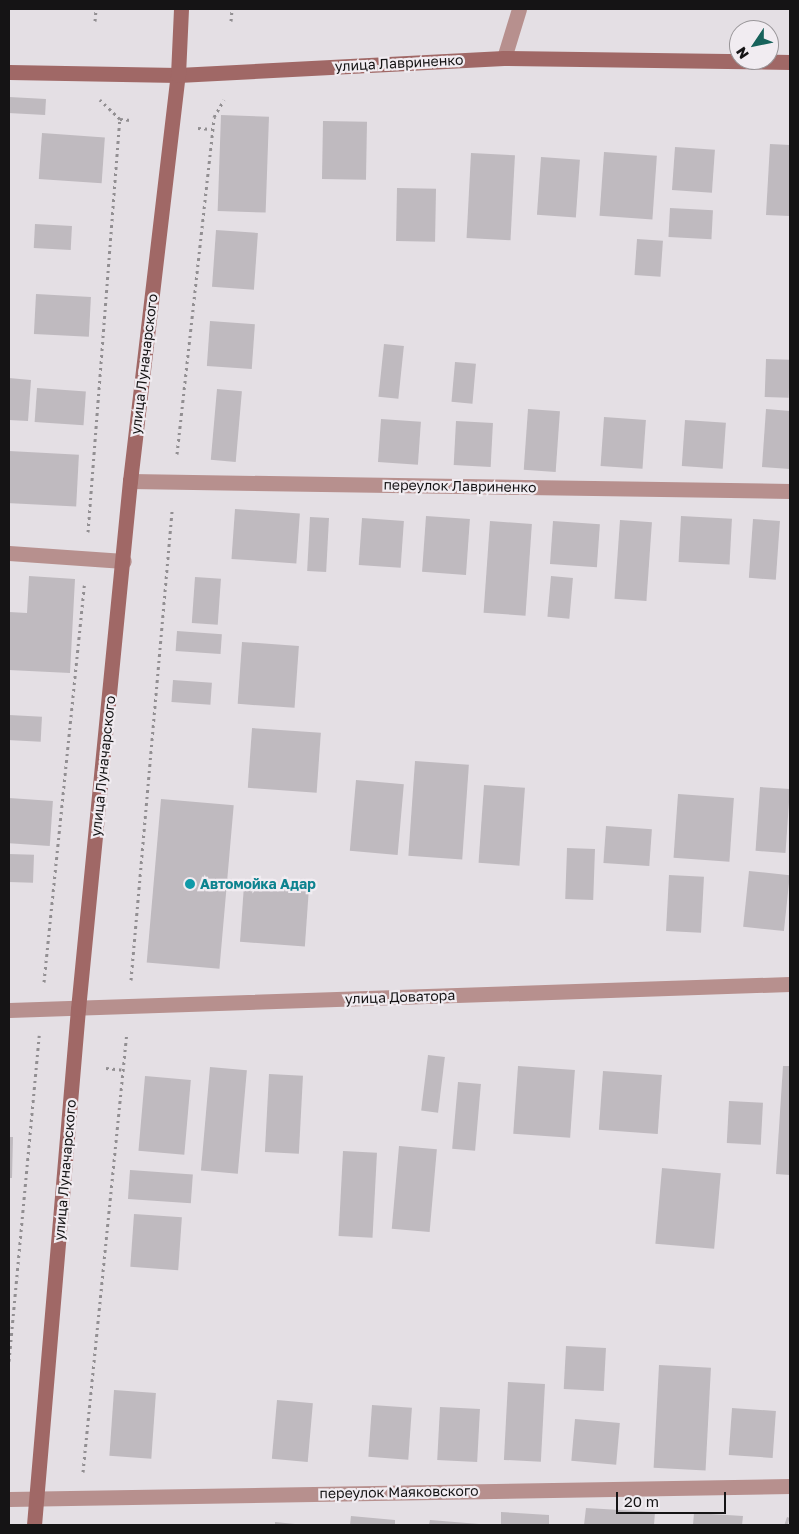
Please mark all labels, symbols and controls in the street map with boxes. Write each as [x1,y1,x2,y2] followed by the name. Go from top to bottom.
[729,20,779,70] north arrow
[732,44,752,62] text: N
[334,51,464,75] street label: улица Лавриненко
[127,293,161,435] street label: улица Луначарского
[383,476,537,496] street label: переулок Лавриненко
[87,695,119,837] street label: улица Луначарского
[200,876,316,892] place label: Автомойка Адар
[184,878,196,890] marker: Автомойка Адар
[345,987,455,1007] street label: улица Доватора
[50,1099,80,1241] street label: улица Луначарского
[319,1482,479,1502] street label: переулок Маяковского
[619,1482,729,1514] scale bar
[624,1492,659,1510] text: 20 m

